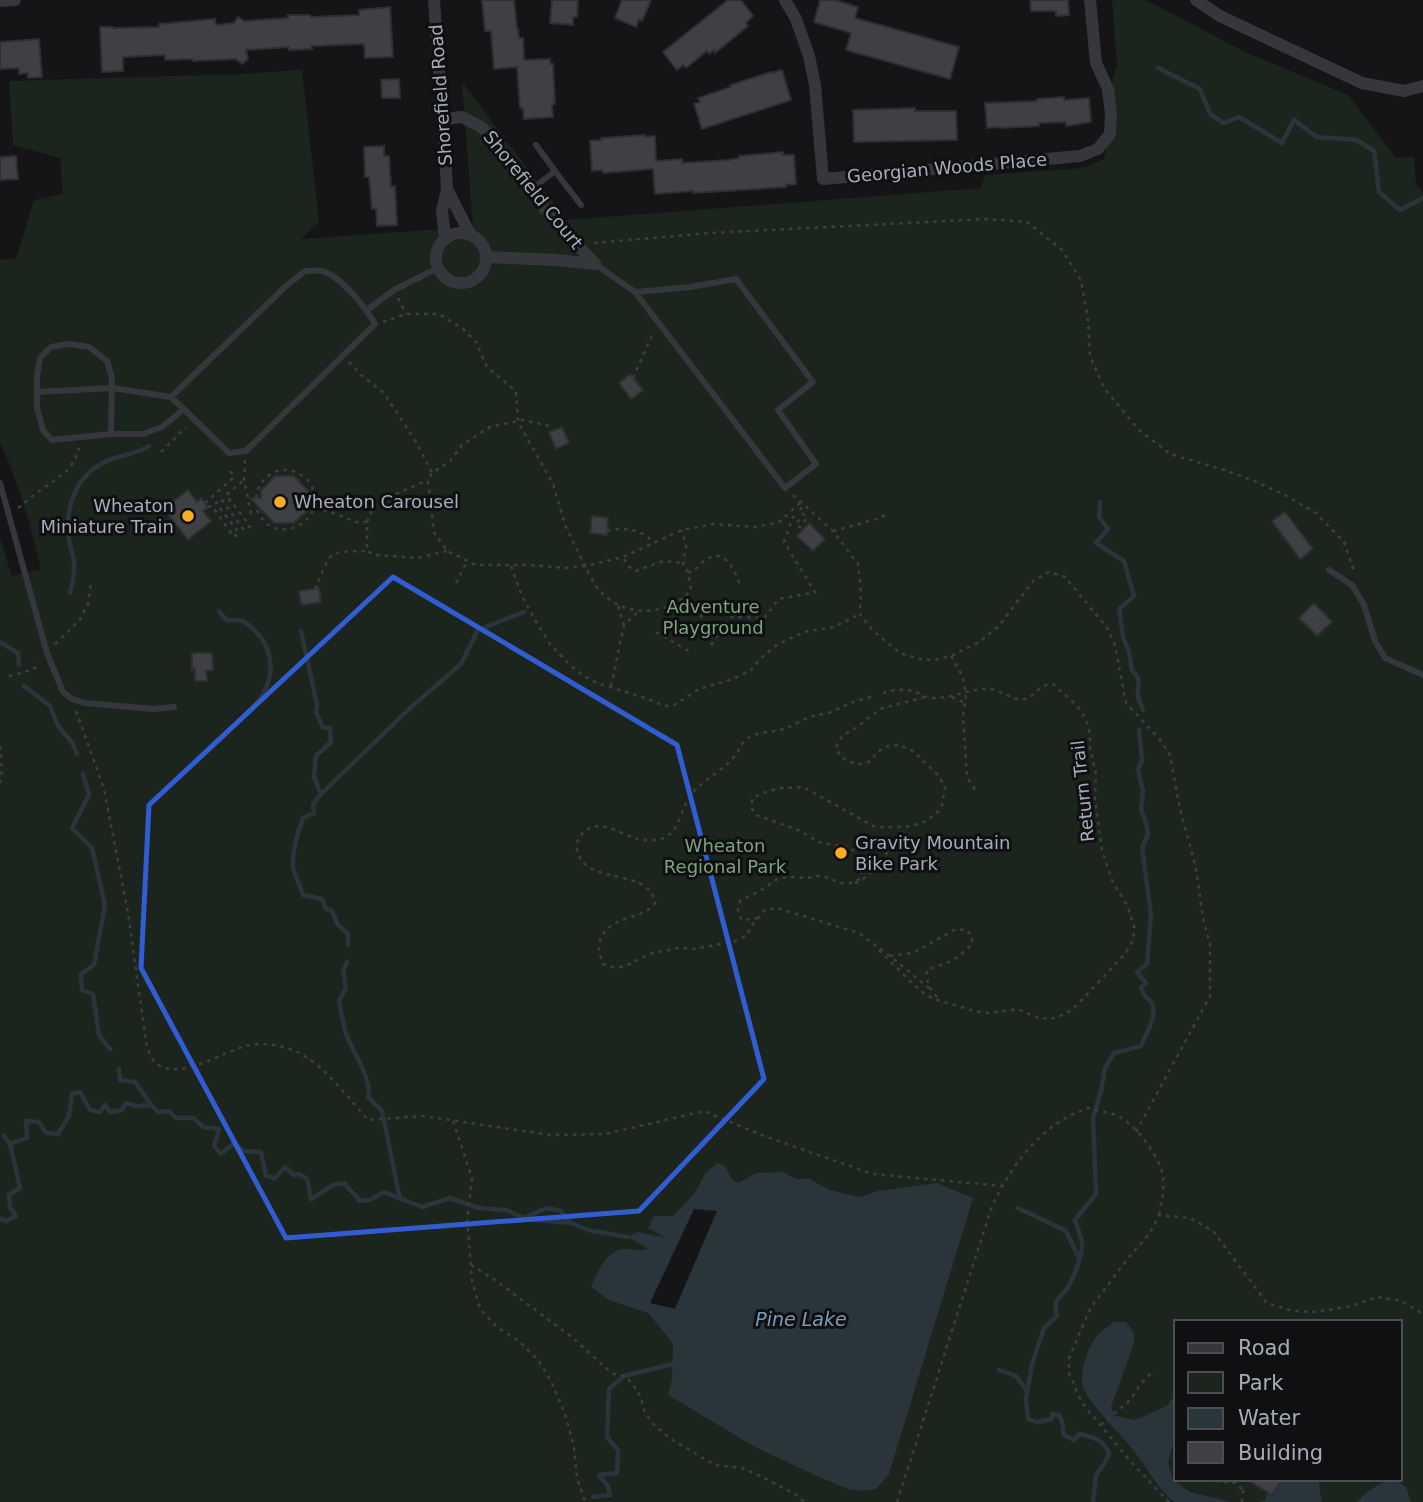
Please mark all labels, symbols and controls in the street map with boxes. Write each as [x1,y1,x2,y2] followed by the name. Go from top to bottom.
[425,24,456,166] street label: Shorefield Road
[479,126,587,253] street label: Shorefield Court
[846,148,1048,187] street label: Georgian Woods Place
[294,491,459,512] place label: Wheaton Carousel
[272,494,288,510] marker: Wheaton Carousel
[41,495,174,537] place label: Wheaton Miniature Train
[180,508,196,524] marker: Wheaton Miniature Train
[662,596,764,638] park label: Adventure Playground
[1067,739,1098,843] street label: Return Trail
[855,832,1010,874] place label: Gravity Mountain Bike Park
[664,835,787,877] park label: Wheaton Regional Park
[833,845,849,861] marker: Gravity Mountain Bike Park
[755,1308,847,1330] water label: Pine Lake
[1174,1320,1402,1481] legend
[1238,1336,1291,1360] text: Road
[1238,1371,1284,1395] text: Park
[1238,1406,1300,1430] text: Water
[1238,1441,1323,1465] text: Building

